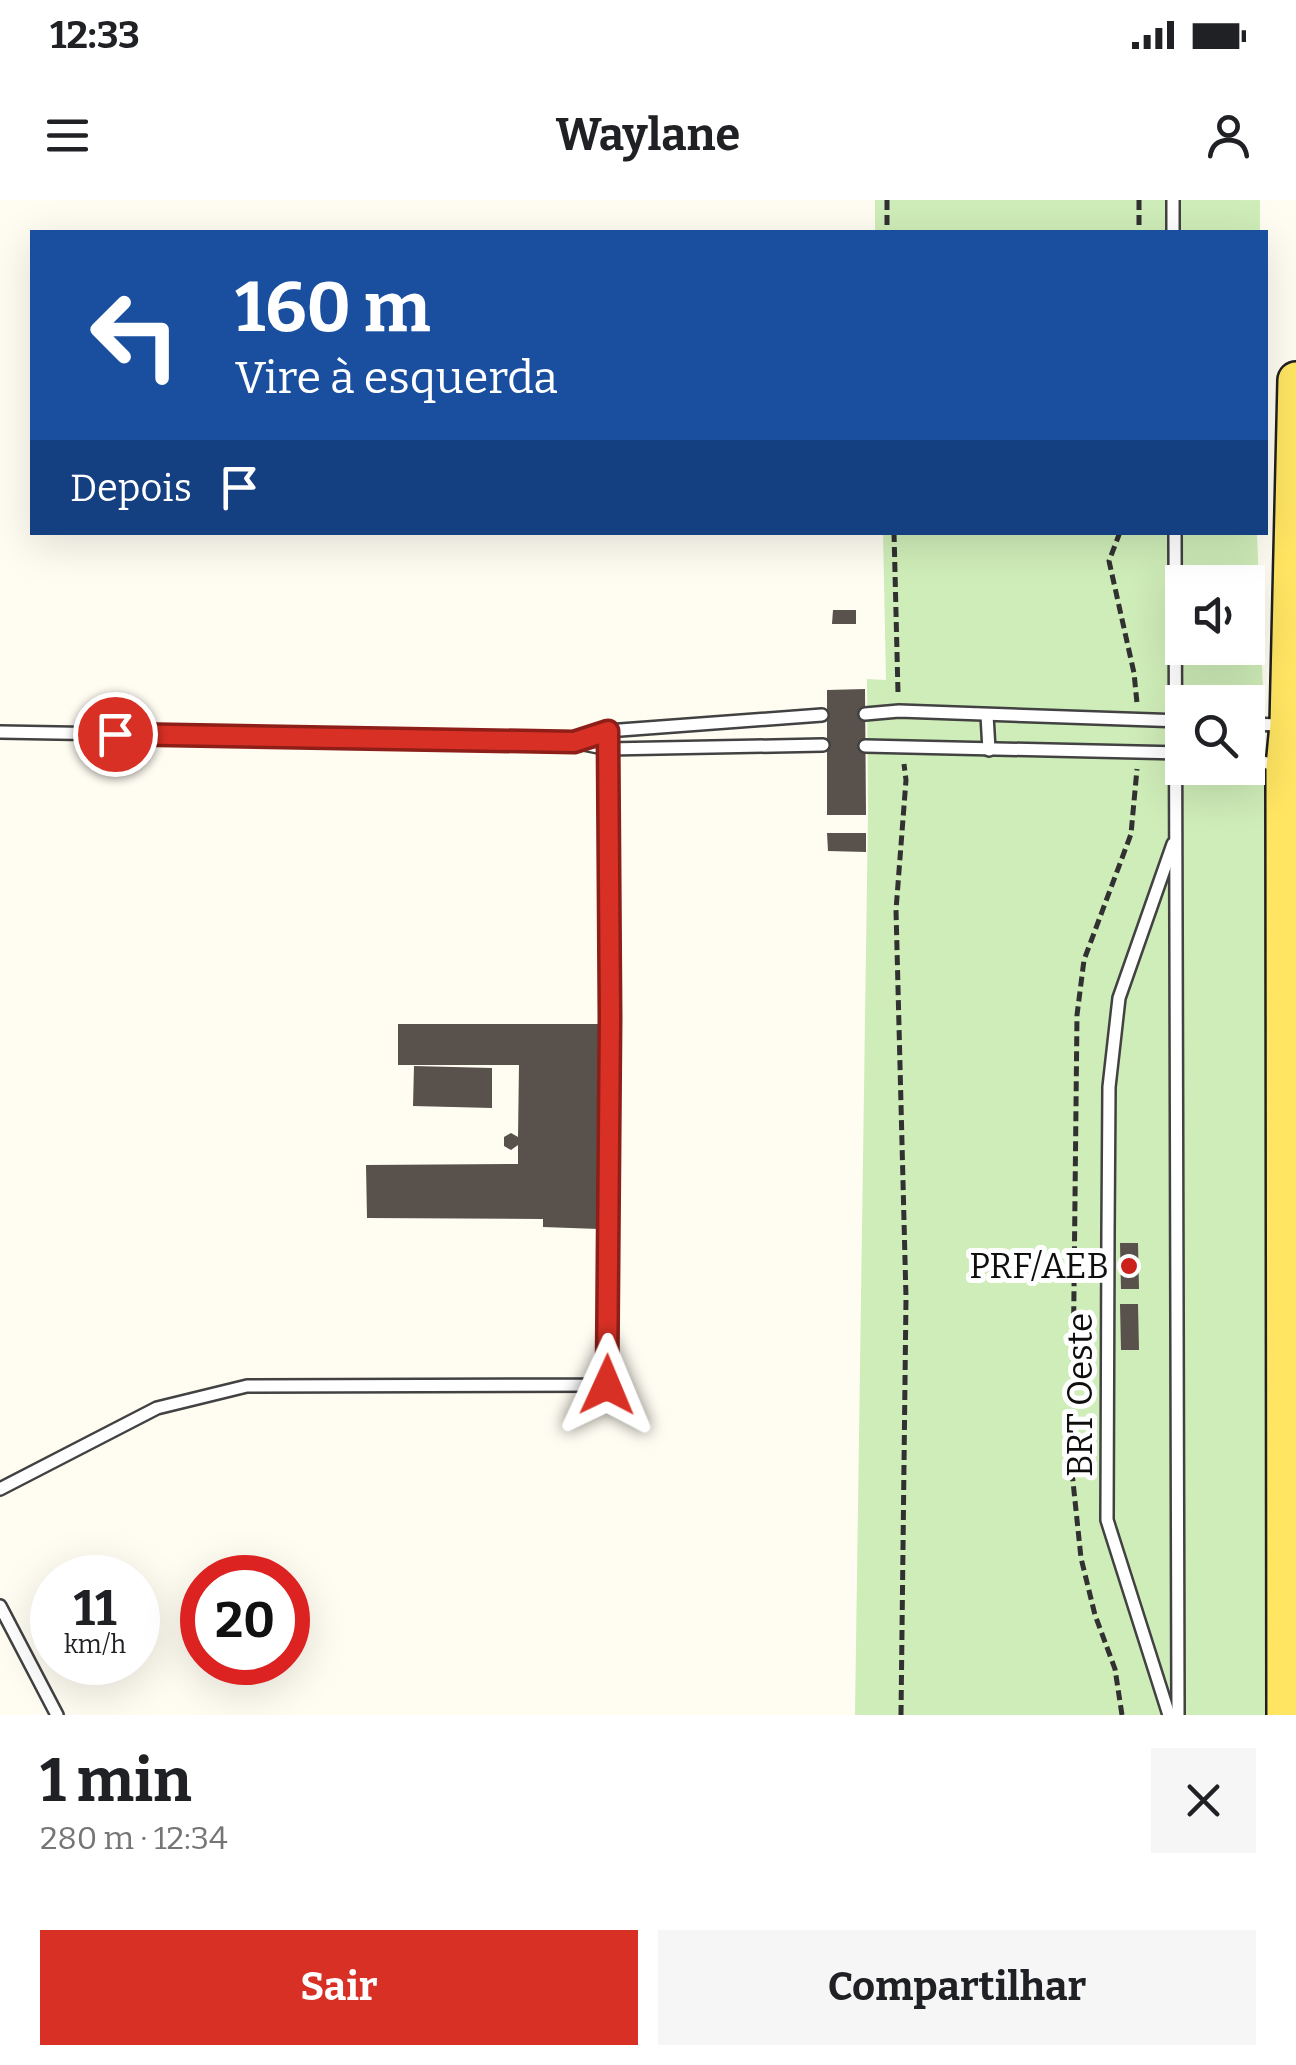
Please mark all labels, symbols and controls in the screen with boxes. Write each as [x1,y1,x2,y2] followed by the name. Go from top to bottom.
[50,12,140,58] text: 12:33
[40,108,95,163] icon: menu
[556,108,740,162] text: Waylane
[1201,108,1256,163] icon: person
[235,266,430,350] text: 160 m
[70,270,200,400] icon: left
[235,351,558,405] text: Vire à esquerda
[212,460,267,515] icon: arrive
[70,465,192,511] text: Depois
[1165,565,1265,785] map controls
[1165,565,1265,665] button: sound
[1165,685,1265,785] button: search
[73,692,158,777] pin
[88,707,143,762] icon: arrive
[969,1245,1109,1287] place label: PRF/AEB
[1118,1255,1140,1277] marker: PRF/AEB
[1059,1313,1101,1477] street label: BRT Oeste
[555,1333,659,1437] position arrow
[180,1555,310,1685] speed limit sign: 20
[73,1578,117,1638] text: 11
[64,1630,126,1660] text: km/h
[40,1745,192,1817] text: 1 min
[1151,1748,1256,1853] button: close
[40,1819,228,1857] text: 280 m · 12:34
[40,1930,638,2045] button: Sair
[658,1930,1256,2045] button: Compartilhar

